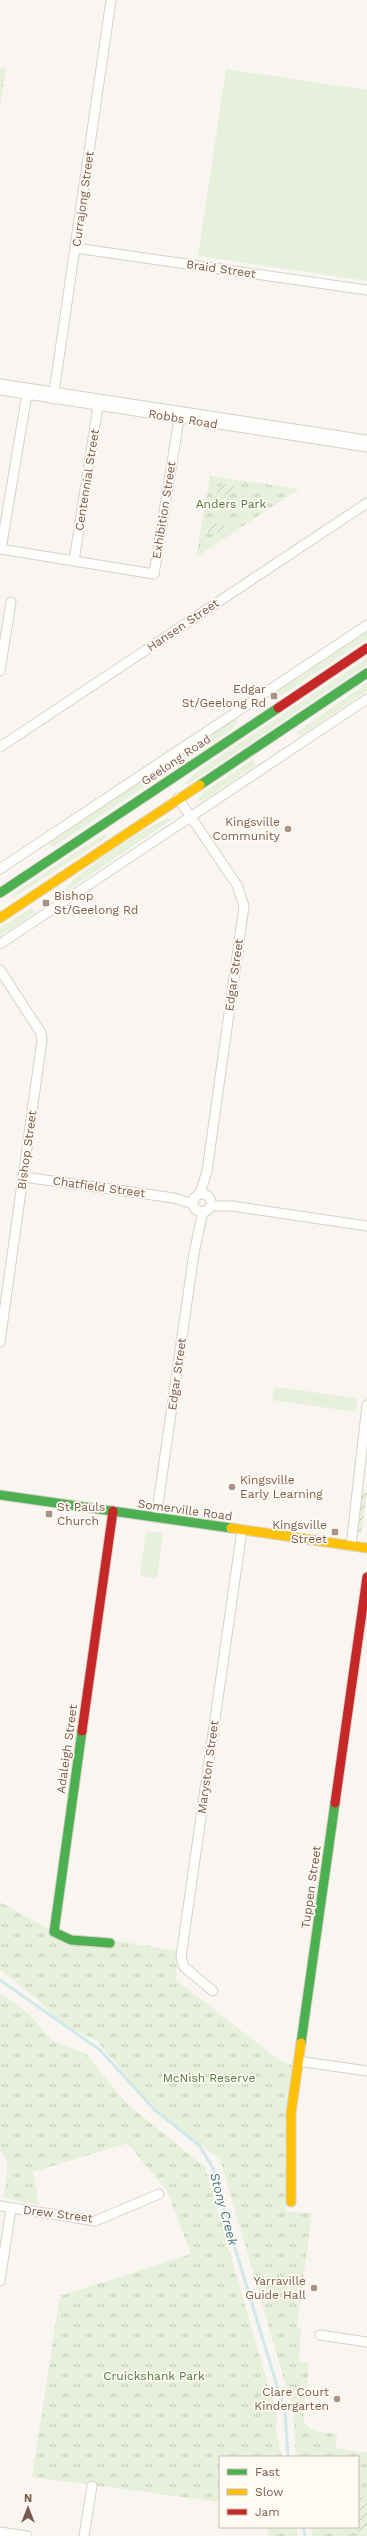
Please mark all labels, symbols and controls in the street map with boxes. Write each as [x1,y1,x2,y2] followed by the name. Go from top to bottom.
[69,150,97,248] street label: Currajong Street
[185,257,257,281] street label: Braid Street
[147,407,219,431] street label: Robbs Road
[72,428,102,532] street label: Centennial Street
[149,460,179,560] street label: Exhibition Street
[196,497,267,511] park label: Anders Park
[144,596,222,654] street label: Hansen Street
[182,682,266,710] place label: Edgar St/Geelong Rd
[269,691,279,701] marker: Edgar St/Geelong Rd
[139,732,213,788] street label: Geelong Road
[212,815,281,843] place label: Kingsville Community
[283,824,293,834] marker: Kingsville Community
[54,889,138,917] place label: Bishop St/Geelong Rd
[41,898,51,908] marker: Bishop St/Geelong Rd
[222,938,246,1012] street label: Edgar Street
[15,1110,39,1190] street label: Bishop Street
[52,1174,146,1200] street label: Chatfield Street
[165,1337,189,1411] street label: Edgar Street
[240,1473,323,1501] place label: Kingsville Early Learning
[227,1482,237,1492] marker: Kingsville Early Learning
[137,1496,233,1524] street label: Somerville Road
[57,1500,105,1528] place label: St Pauls Church
[44,1509,54,1519] marker: St Pauls Church
[272,1518,327,1546] place label: Kingsville Street
[330,1527,340,1537] marker: Kingsville Street
[54,1703,80,1795] street label: Adaleigh Street
[195,1719,221,1815] street label: Maryston Street
[298,1845,324,1929] street label: Tuppen Street
[163,2071,255,2085] park label: McNish Reserve
[207,2171,241,2248] water label: Stony Creek
[22,2203,94,2225] street label: Drew Street
[245,2274,306,2302] place label: Yarraville Guide Hall
[309,2283,319,2293] marker: Yarraville Guide Hall
[103,2369,205,2383] park label: Cruickshank Park
[254,2385,329,2413] place label: Clare Court Kindergarten
[332,2394,342,2404] marker: Clare Court Kindergarten
[219,2456,359,2528] legend
[255,2465,280,2479] text: Fast
[255,2485,283,2499] text: Slow
[8,2488,48,2528] north arrow
[24,2492,32,2505] text: N
[255,2505,280,2519] text: Jam

